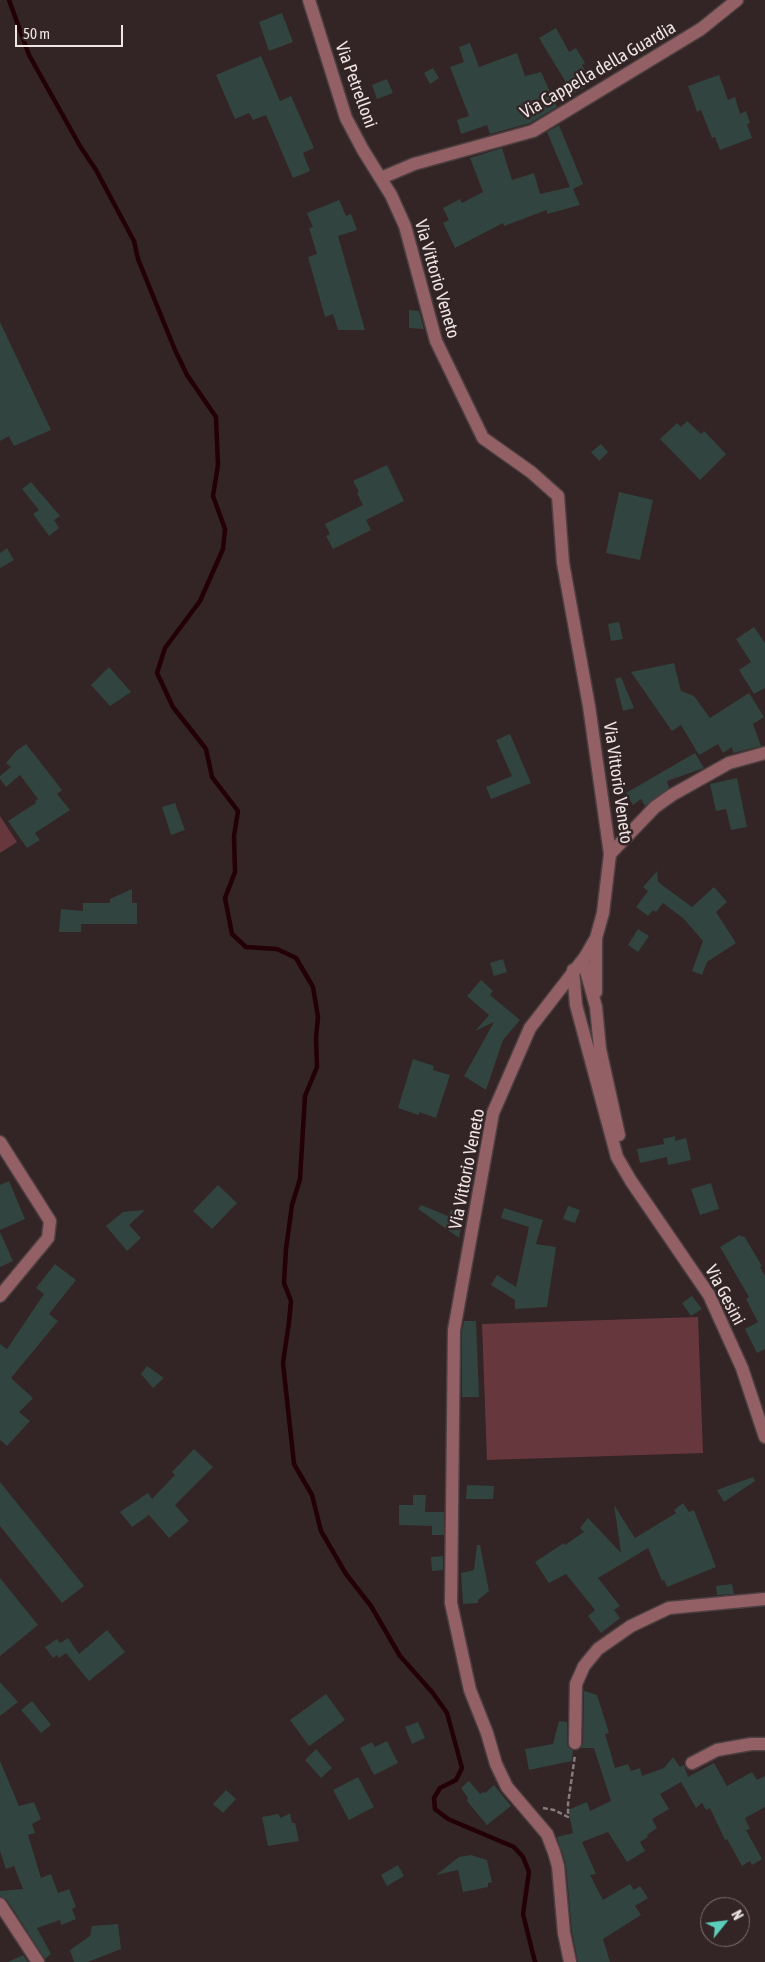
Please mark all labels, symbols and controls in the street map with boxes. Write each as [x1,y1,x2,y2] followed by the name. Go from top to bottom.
[18,15,125,47] scale bar
[516,17,680,123] street label: Via Cappella della Guardia
[23,25,50,42] text: 50 m
[330,39,382,131] street label: Via Petrelloni
[410,217,464,341] street label: Via Vittorio Veneto
[599,721,637,845] street label: Via Vittorio Veneto
[445,1107,489,1231] street label: Via Vittorio Veneto
[700,1261,750,1329] street label: Via Gesini
[700,1897,750,1947] north arrow
[728,1908,746,1923] text: N

